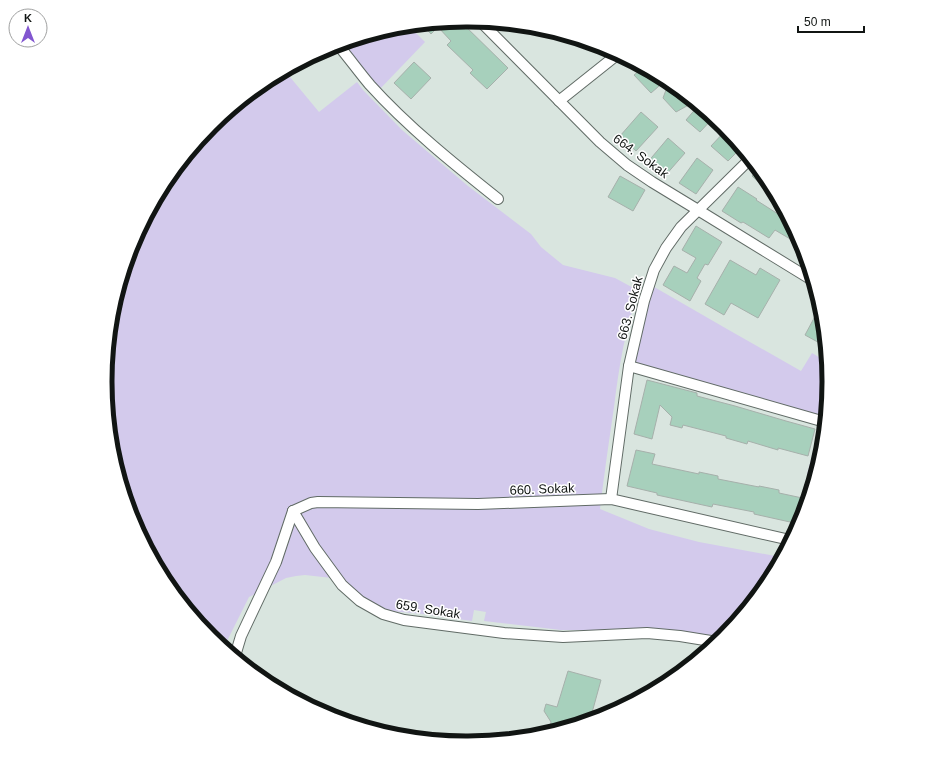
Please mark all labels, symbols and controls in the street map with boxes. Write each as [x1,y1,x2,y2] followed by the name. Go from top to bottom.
[8,8,48,48] north arrow
[798,8,864,34] scale bar
[24,12,32,24] text: K
[804,15,831,29] text: 50 m
[610,131,672,181] street label: 664. Sokak
[614,274,646,341] street label: 663. Sokak
[509,480,575,498] street label: 660. Sokak
[395,597,462,622] street label: 659. Sokak

